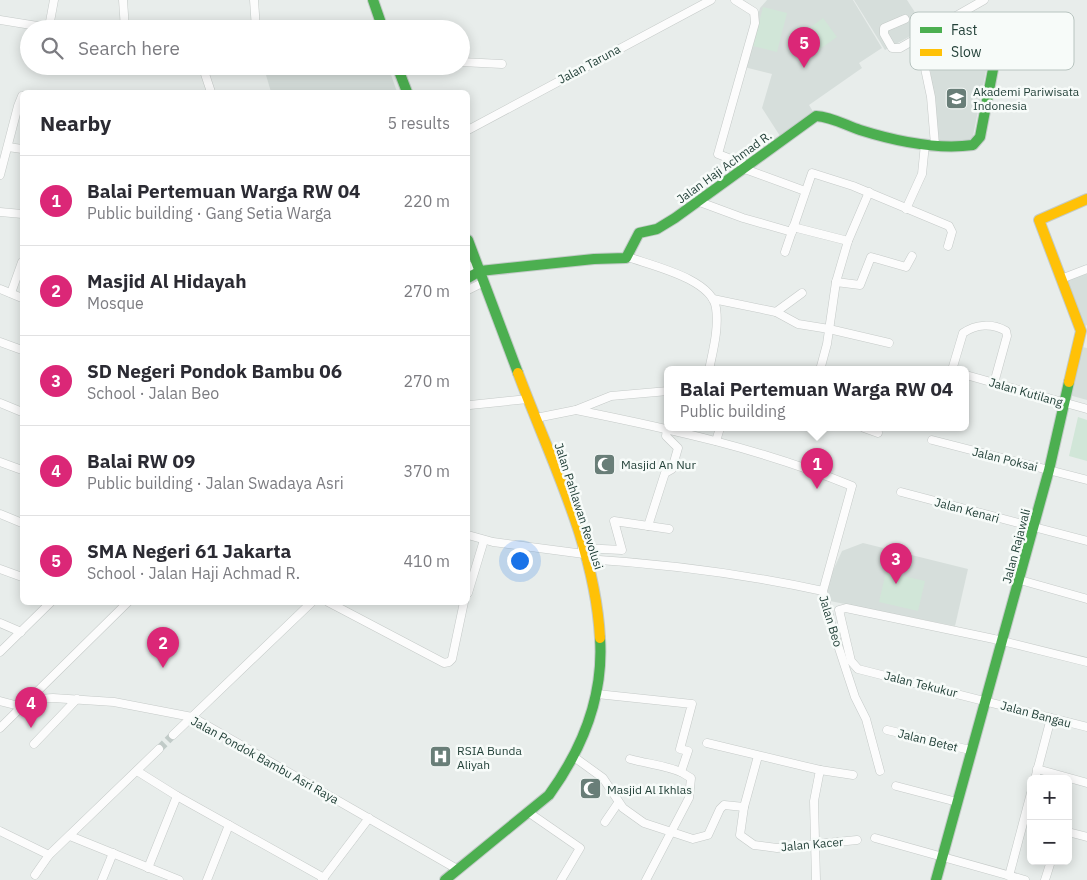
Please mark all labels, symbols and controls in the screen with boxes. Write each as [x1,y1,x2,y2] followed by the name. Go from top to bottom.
[910,12,1074,70] legend
[20,20,470,75] search box
[951,21,977,39] text: Fast
[788,27,820,68] pin: 5
[38,34,66,62] icon: search
[78,36,180,60] text: Search here
[555,41,623,87] street label: Jalan Taruna
[951,43,982,61] text: Slow
[973,84,1080,113] place label: Akademi Pariwisata Indonesia
[945,86,969,110] school or university icon: Akademi Pariwisata Indonesia
[40,109,111,137] text: Nearby
[387,113,450,133] text: 5 results
[674,128,774,206] street label: Jalan Haji Achmad R.
[87,179,361,203] text: Balai Pertemuan Warga RW 04
[51,191,61,211] text: 1
[403,191,450,211] text: 220 m
[87,203,332,223] text: Public building · Gang Setia Warga
[87,269,247,293] text: Masjid Al Hidayah
[51,281,61,301] text: 2
[403,281,450,301] text: 270 m
[87,293,144,313] text: Mosque
[87,359,342,383] text: SD Negeri Pondok Bambu 06
[664,366,969,431] popup
[51,371,61,391] text: 3
[403,371,450,391] text: 270 m
[987,374,1065,410] street label: Jalan Kutilang
[680,377,953,401] text: Balai Pertemuan Warga RW 04
[87,383,219,403] text: School · Jalan Beo
[680,401,786,421] text: Public building
[551,441,607,571] street label: Jalan Pahlawan Revolusi
[971,444,1039,474] street label: Jalan Poksai
[801,448,833,489] pin: 1
[87,449,195,473] text: Balai RW 09
[593,452,617,476] mosque icon: Masjid An Nur
[621,457,696,472] place label: Masjid An Nur
[51,461,61,481] text: 4
[403,461,450,481] text: 370 m
[87,473,344,493] text: Public building · Jalan Swadaya Asri
[933,494,1001,526] street label: Jalan Kenari
[999,507,1033,585] street label: Jalan Rajawali
[87,539,291,563] text: SMA Negeri 61 Jakarta
[880,543,912,584] pin: 3
[507,548,533,574] your location
[51,551,61,571] text: 5
[403,551,450,571] text: 410 m
[87,563,300,583] text: School · Jalan Haji Achmad R.
[816,593,846,649] street label: Jalan Beo
[147,627,179,668] pin: 2
[883,668,960,700] street label: Jalan Tekukur
[15,687,47,728] pin: 4
[999,697,1073,731] street label: Jalan Bangau
[189,713,342,807] street label: Jalan Pondok Bambu Asri Raya
[896,725,960,755] street label: Jalan Betet
[457,743,522,772] place label: RSIA Bunda Aliyah
[429,745,453,769] hospital icon: RSIA Bunda Aliyah
[1027,775,1072,865] map controls
[1027,775,1072,820] button: +
[579,777,603,801] mosque icon: Masjid Al Ikhlas
[607,782,692,797] place label: Masjid Al Ikhlas
[1027,820,1072,865] button: −
[780,834,844,854] street label: Jalan Kacer

